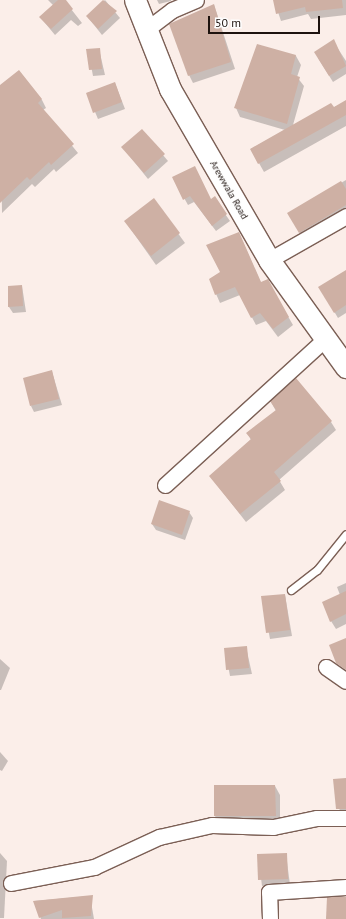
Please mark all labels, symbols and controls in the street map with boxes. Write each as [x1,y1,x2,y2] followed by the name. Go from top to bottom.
[210,8,322,34] scale bar
[215,15,241,30] text: 50 m
[207,159,251,221] street label: Arewwala Road

